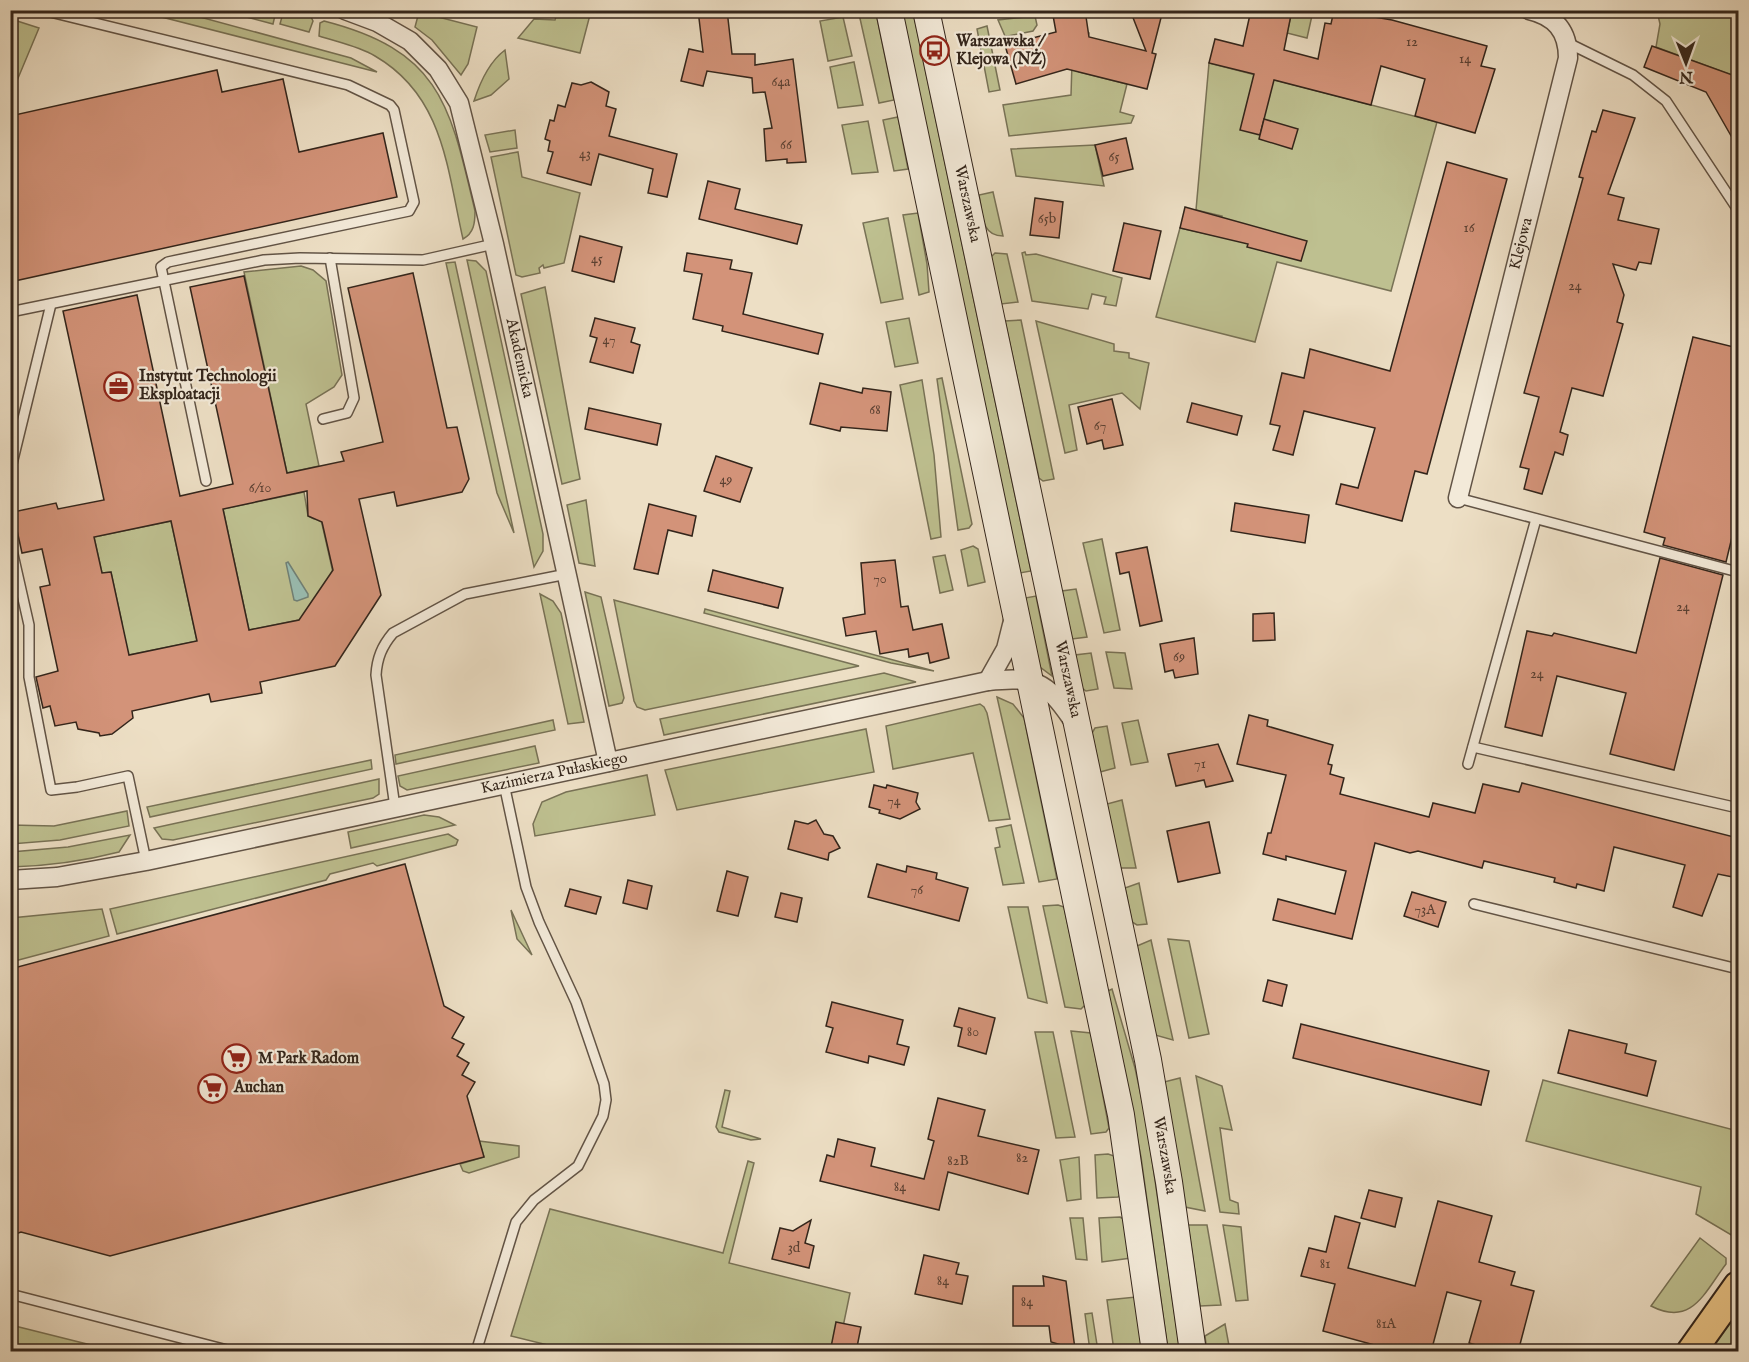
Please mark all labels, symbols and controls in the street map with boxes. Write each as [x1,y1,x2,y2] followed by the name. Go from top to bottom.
[955,32,1047,70] place label: Warszawska / Klejowa (NŻ)
[1406,33,1418,51] house number: 12
[1656,33,1716,93] north arrow
[919,35,951,67] bus stop icon: Warszawska / Klejowa (NŻ)
[1459,50,1471,68] house number: 14
[1679,66,1694,86] text: N
[772,73,791,91] house number: 64a
[780,136,793,154] house number: 66
[579,145,591,163] house number: 43
[1109,148,1119,166] house number: 65
[949,163,985,244] street label: Warszawska
[1038,210,1056,228] house number: 65b
[1505,216,1538,272] street label: Klejowa
[1463,219,1476,237] house number: 16
[591,250,603,268] house number: 45
[1568,277,1582,295] house number: 24
[500,315,538,400] street label: Akademicka
[603,331,615,349] house number: 47
[139,367,277,405] place label: Instytut Technologii Eksploatacji
[102,370,134,402] office icon: Instytut Technologii Eksploatacji
[869,401,881,419] house number: 68
[1094,417,1106,435] house number: 67
[720,471,732,489] house number: 49
[249,479,271,497] house number: 6/10
[873,570,887,588] house number: 70
[1676,598,1690,616] house number: 24
[1050,639,1085,720] street label: Warszawska
[1173,648,1185,666] house number: 69
[1530,665,1544,683] house number: 24
[479,748,630,799] street label: Kazimierza Pułaskiego
[1194,755,1206,773] house number: 71
[887,792,901,810] house number: 74
[911,881,924,899] house number: 76
[1414,901,1436,919] house number: 73A
[967,1023,979,1041] house number: 80
[221,1043,253,1075] supermarket icon: M Park Radom
[258,1049,360,1069] place label: M Park Radom
[197,1072,229,1104] supermarket icon: Auchan
[233,1078,284,1098] place label: Auchan
[1148,1115,1181,1196] street label: Warszawska
[1016,1149,1028,1167] house number: 82
[947,1152,969,1170] house number: 82B
[894,1178,906,1196] house number: 84
[788,1239,801,1257] house number: 3d
[1320,1255,1330,1273] house number: 81
[937,1272,949,1290] house number: 84
[1021,1293,1033,1311] house number: 84
[1376,1315,1397,1333] house number: 81A

